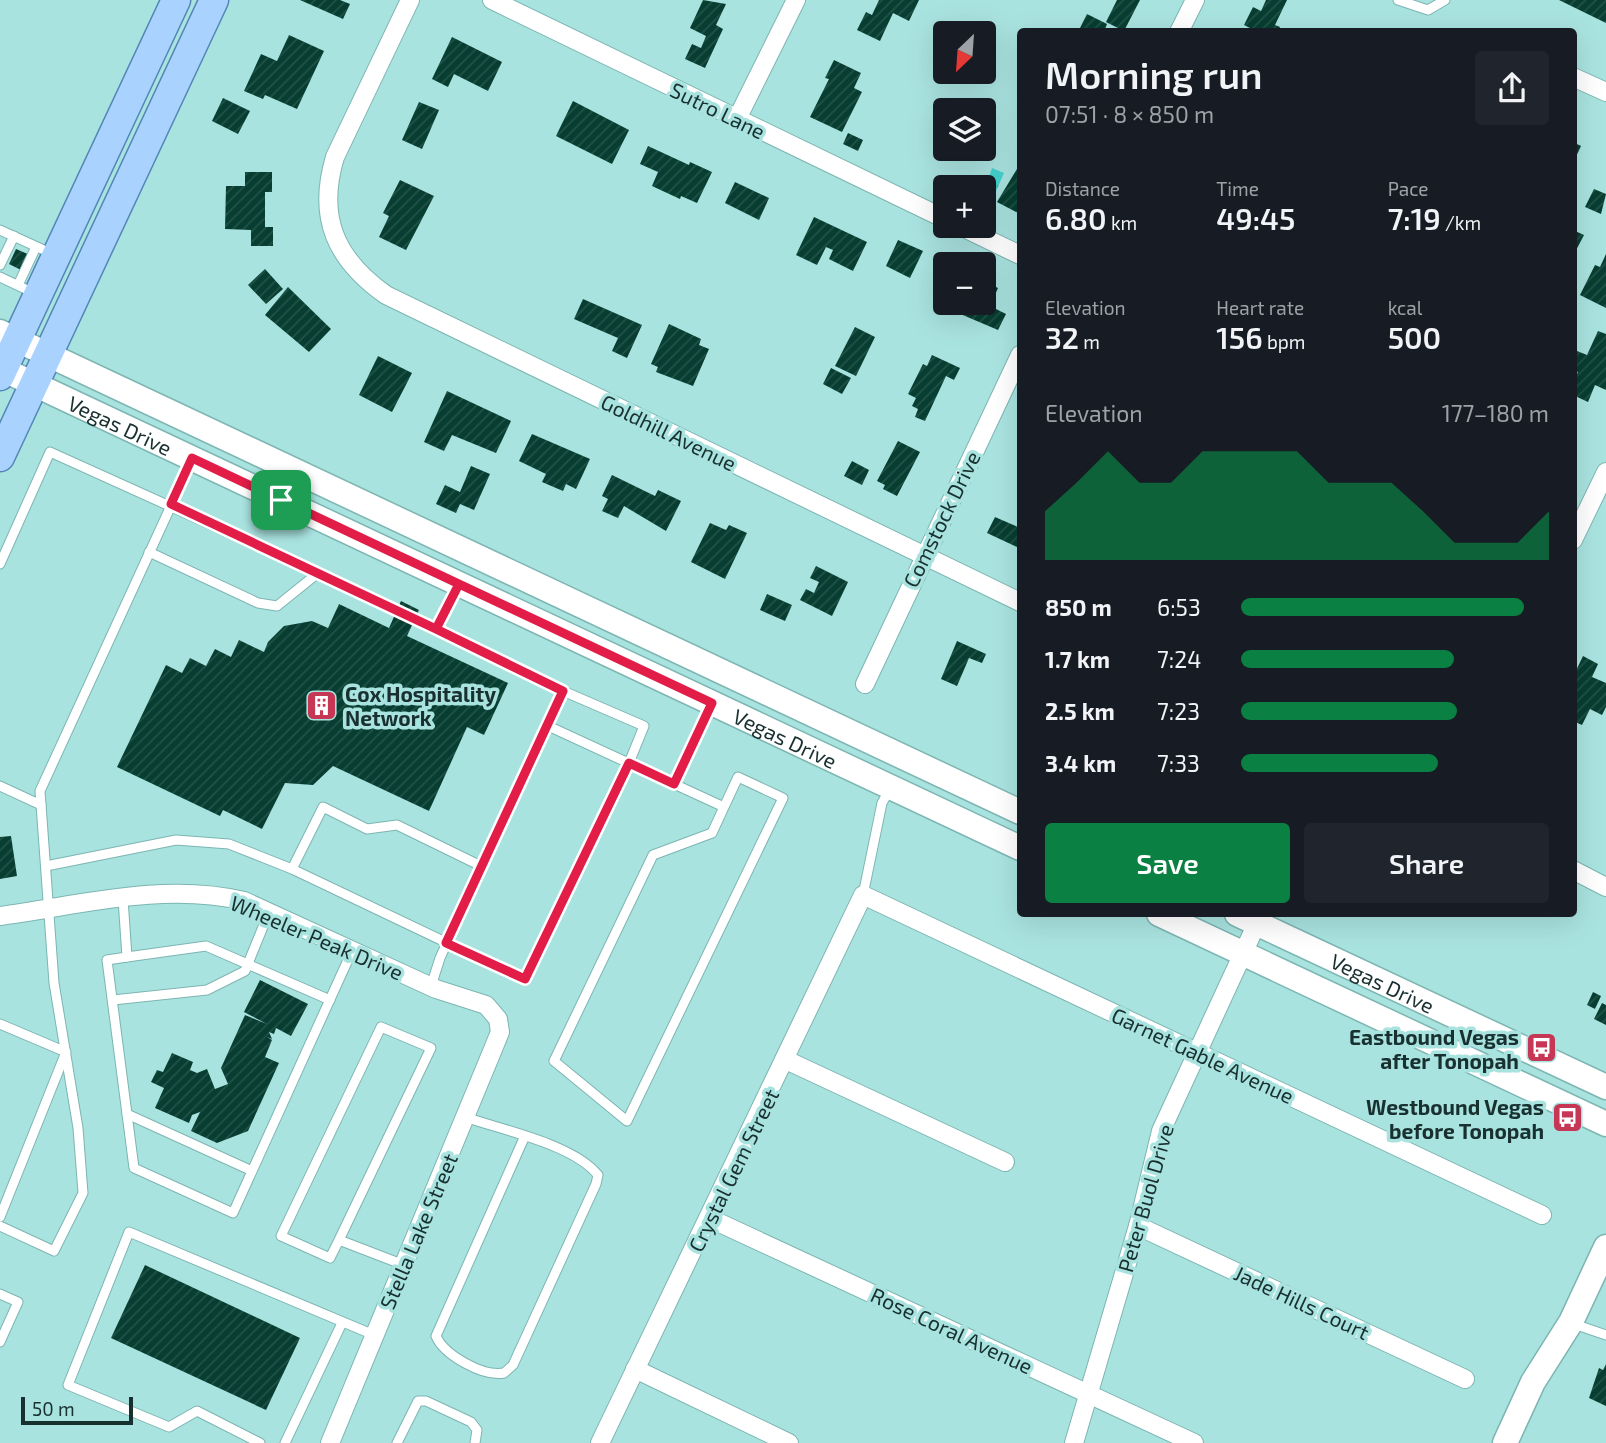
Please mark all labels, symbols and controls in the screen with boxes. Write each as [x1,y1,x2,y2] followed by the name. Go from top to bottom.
[933,21,996,84] north arrow
[933,21,996,315] map controls
[1045,51,1263,97] text: Morning run
[1475,51,1549,125] button: share
[667,76,769,144] street label: Sutro Lane
[933,98,996,161] button: layers
[1045,100,1214,128] text: 07:51 · 8 × 850 m
[933,175,996,238] button: +
[1045,177,1120,200] text: Distance
[1216,177,1259,200] text: Time
[1388,177,1429,200] text: Pace
[1045,200,1107,236] text: 6.80
[1216,200,1295,236] text: 49:45
[1388,200,1441,236] text: 7:19
[1107,211,1137,234] text: km
[1441,211,1481,234] text: /km
[933,252,996,315] button: −
[1045,296,1126,319] text: Elevation
[1216,296,1304,319] text: Heart rate
[1388,296,1422,319] text: kcal
[1045,319,1079,355] text: 32
[1216,319,1263,355] text: 156
[1388,319,1441,355] text: 500
[1079,330,1100,353] text: m
[1263,330,1305,353] text: bpm
[597,388,741,476] street label: Goldhill Avenue
[64,390,176,460] street label: Vegas Drive
[1045,399,1143,427] text: Elevation
[1442,399,1549,427] text: 177–180 m
[897,447,985,591] street label: Comstock Drive
[251,470,311,530] pin
[262,481,300,519] icon: arrive
[1045,593,1112,621] text: 850 m
[1157,593,1201,621] text: 6:53
[1045,645,1110,673] text: 1.7 km
[1157,645,1201,673] text: 7:24
[345,681,496,730] place label: Cox Hospitality Network
[305,688,339,722] building icon: Cox Hospitality Network
[1045,697,1115,725] text: 2.5 km
[1157,697,1200,725] text: 7:23
[730,703,841,773] street label: Vegas Drive
[1045,749,1116,777] text: 3.4 km
[1157,749,1200,777] text: 7:33
[1045,823,1290,903] button: Save
[1304,823,1549,903] button: Share
[227,889,407,985] street label: Wheeler Peak Drive
[1327,947,1439,1017] street label: Vegas Drive
[1108,1002,1298,1108] street label: Garnet Gable Avenue
[1349,1024,1519,1073] place label: Eastbound Vegas after Tonopah
[1525,1031,1559,1065] bus stop icon: Eastbound Vegas after Tonopah
[683,1085,783,1255] street label: Crystal Gem Street
[1366,1094,1544,1143] place label: Westbound Vegas before Tonopah
[1550,1101,1584,1135] bus stop icon: Westbound Vegas before Tonopah
[1112,1121,1178,1275] street label: Peter Buol Drive
[374,1149,462,1313] street label: Stella Lake Street
[1231,1260,1373,1344] street label: Jade Hills Court
[867,1282,1037,1378] street label: Rose Coral Avenue
[21,1394,133,1426] scale bar
[32,1397,75,1420] text: 50 m

